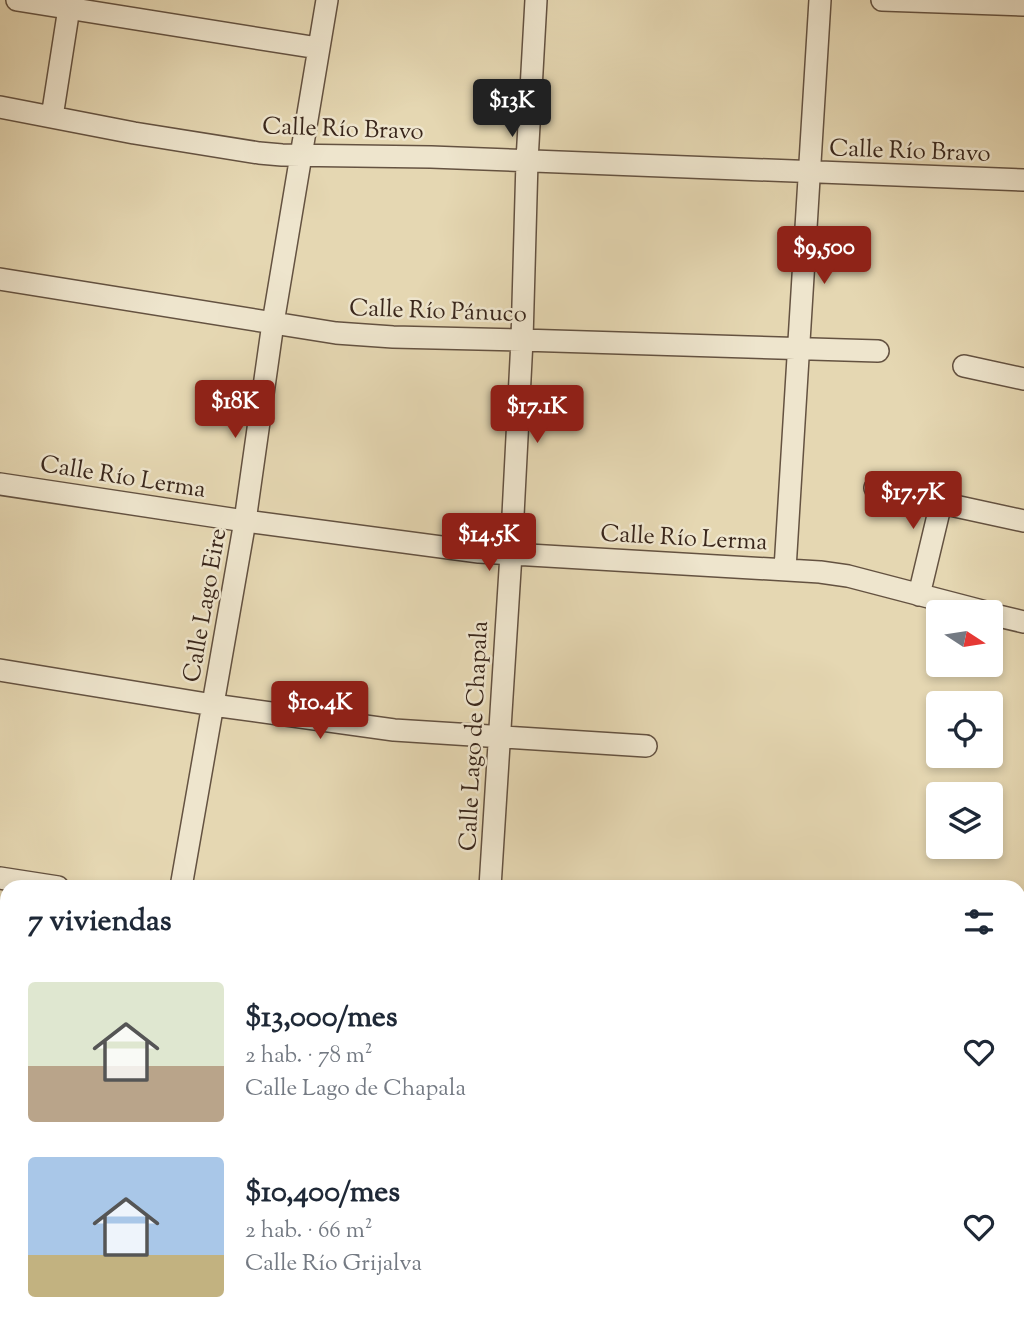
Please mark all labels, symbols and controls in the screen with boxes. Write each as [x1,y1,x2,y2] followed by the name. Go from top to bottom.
[471,80,553,139] pin: $13K
[489,85,535,118] text: $13K
[262,110,424,150] street label: Calle Río Bravo
[829,132,991,172] street label: Calle Río Bravo
[767,226,881,286] pin: $9,500
[793,232,855,265] text: $9,500
[349,292,527,332] street label: Calle Río Pánuco
[194,380,276,440] pin: $18K
[211,386,259,419] text: $18K
[480,386,594,445] pin: $17.1K
[507,391,567,424] text: $17.1K
[37,448,208,508] street label: Calle Río Lerma
[856,472,970,531] pin: $17.7K
[881,477,945,510] text: $17.7K
[432,514,546,573] pin: $14.5K
[599,518,768,560] street label: Calle Río Lerma
[458,519,520,552] text: $14.5K
[176,526,236,685] street label: Calle Lago Eire
[926,600,1003,677] north arrow
[926,600,1003,859] map controls
[452,620,498,852] street label: Calle Lago de Chapala
[263,682,377,741] pin: $10.4K
[287,687,353,720] text: $10.4K
[926,691,1003,768] button: locate
[926,782,1003,859] button: layers
[28,901,172,944] text: 7 viviendas
[960,903,998,941] icon: filters
[245,997,398,1040] text: $13,000/mes
[84,1010,168,1094] icon: home
[960,1033,998,1071] icon: heart
[245,1040,373,1073] text: 2 hab. · 78 m²
[245,1073,466,1106] text: Calle Lago de Chapala
[245,1172,400,1215] text: $10,400/mes
[84,1185,168,1269] icon: home
[960,1208,998,1246] icon: heart
[245,1215,372,1248] text: 2 hab. · 66 m²
[245,1248,422,1281] text: Calle Río Grijalva

